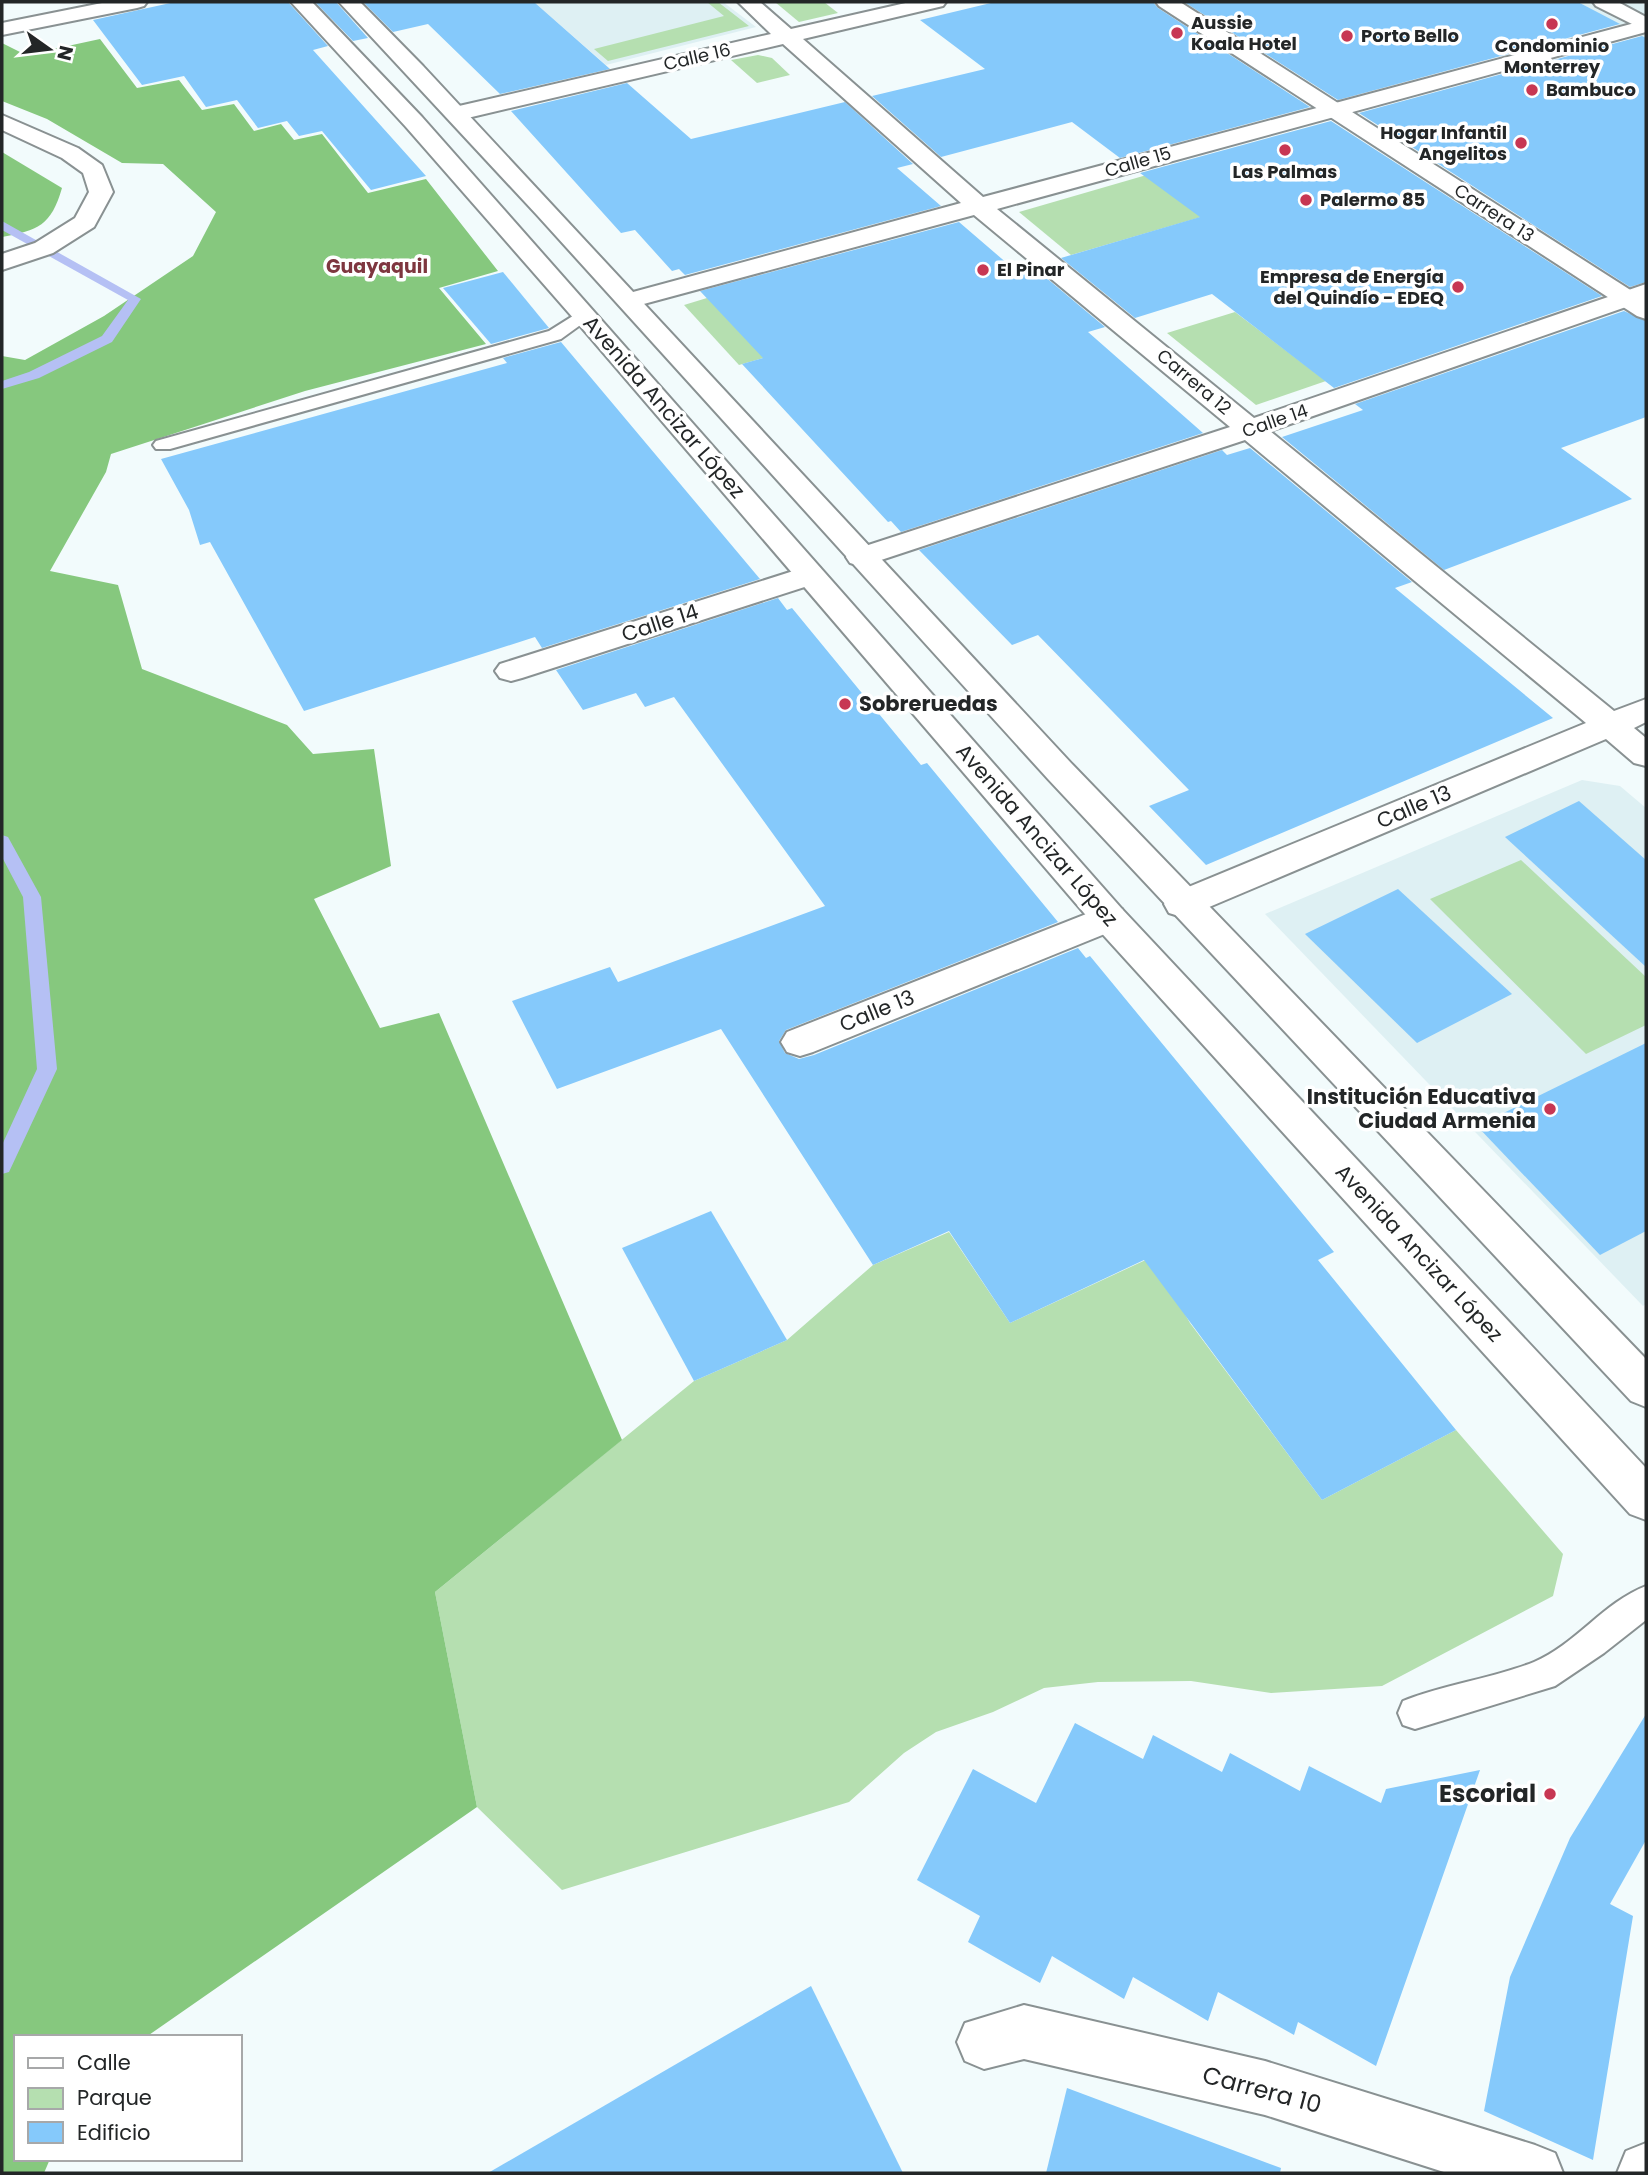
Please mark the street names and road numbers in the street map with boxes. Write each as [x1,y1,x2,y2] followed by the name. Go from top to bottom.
[661,37,733,76] street label: Calle 16
[1102,140,1174,183] street label: Calle 15
[1449,177,1539,248] street label: Carrera 13
[577,309,752,504] street label: Avenida Ancizar López
[1152,343,1237,420] street label: Carrera 12
[1239,398,1311,443] street label: Calle 14
[618,596,702,649] street label: Calle 14
[950,737,1125,932] street label: Avenida Ancizar López
[1372,778,1456,835] street label: Calle 13
[835,982,919,1039] street label: Calle 13
[1329,1157,1510,1348] street label: Avenida Ancizar López
[1199,2058,1325,2121] street label: Carrera 10

